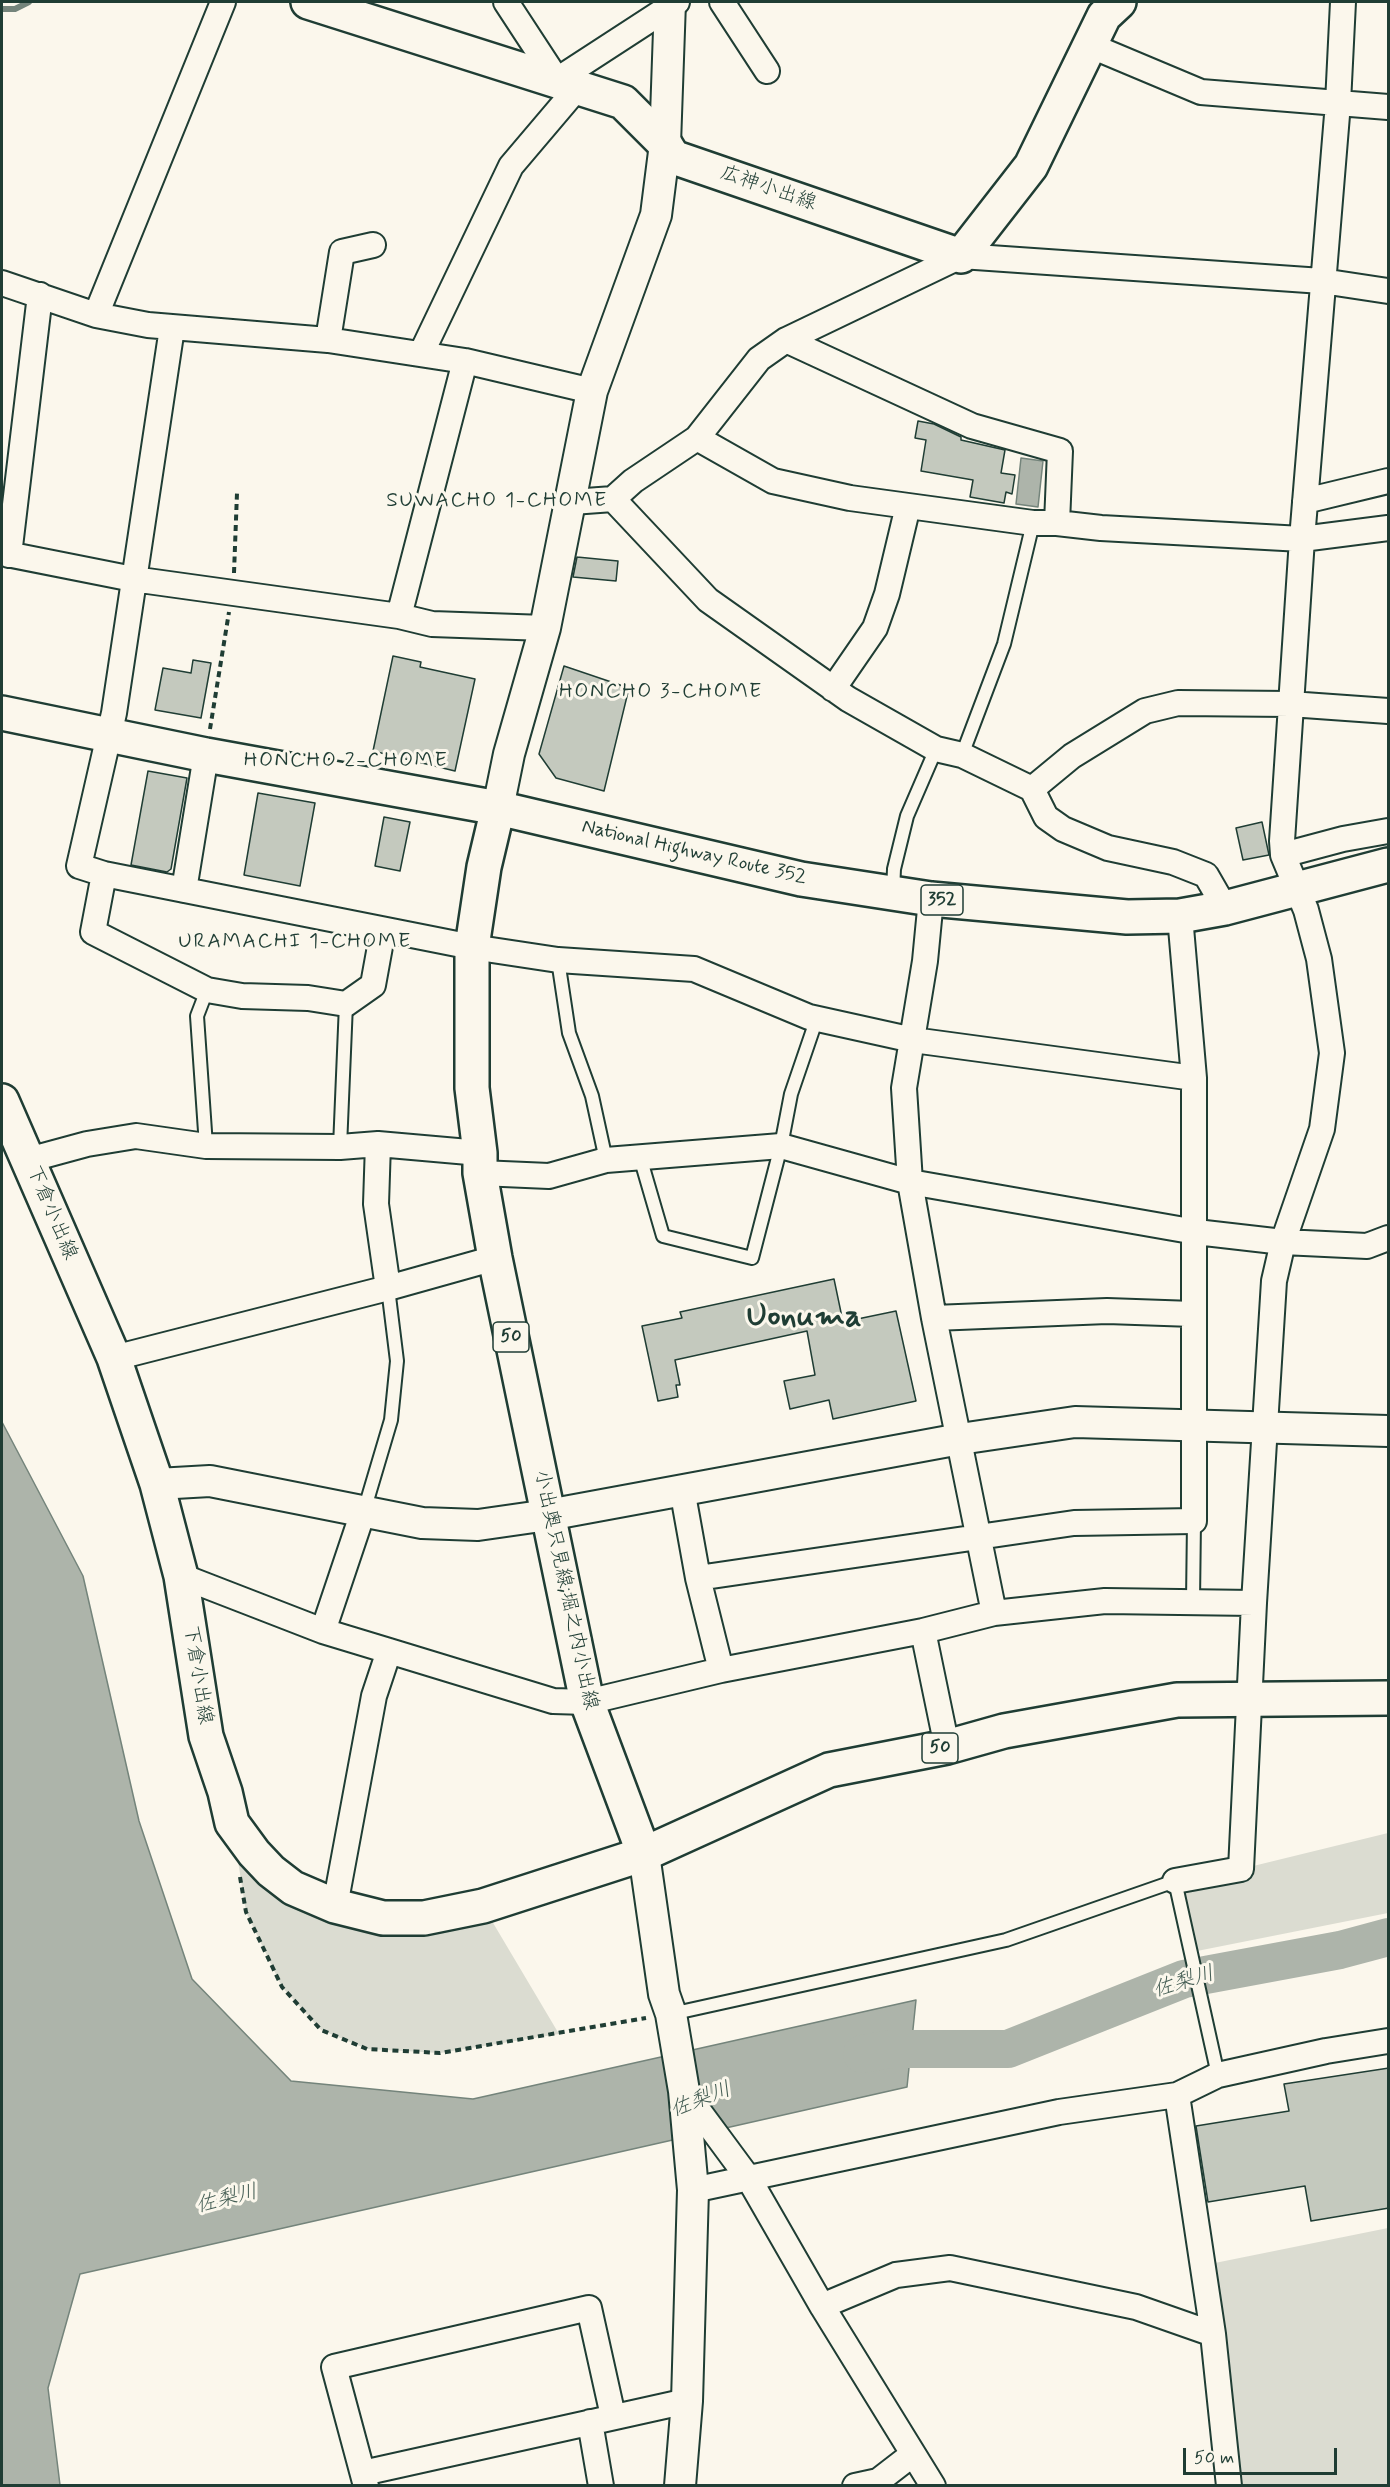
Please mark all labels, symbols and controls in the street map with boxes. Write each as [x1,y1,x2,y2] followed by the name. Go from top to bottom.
[717,161,819,217] street label: 広神小出線
[389,489,605,515] district label: SUWACHO 1-CHOME
[560,680,762,706] district label: HONCHO 3-CHOME
[245,749,447,775] district label: HONCHO 2-CHOME
[579,815,809,891] street label: National Highway Route 352
[921,885,963,915] road number: 352
[179,930,411,956] district label: URAMACHI 1-CHOME
[20,1162,82,1264] street label: 下倉小出線
[747,1299,861,1337] district label: Uonuma
[493,1322,529,1352] road number: 50
[528,1468,602,1712] street label: 小出奥只見線;堀之内小出線
[177,1624,217,1726] street label: 下倉小出線
[922,1733,958,1763] road number: 50
[1150,1962,1218,2004] water label: 佐梨川
[667,2078,735,2124] water label: 佐梨川
[193,2180,261,2220] water label: 佐梨川
[1186,2436,1340,2474] scale bar
[1194,2446,1234,2470] text: 50 m

